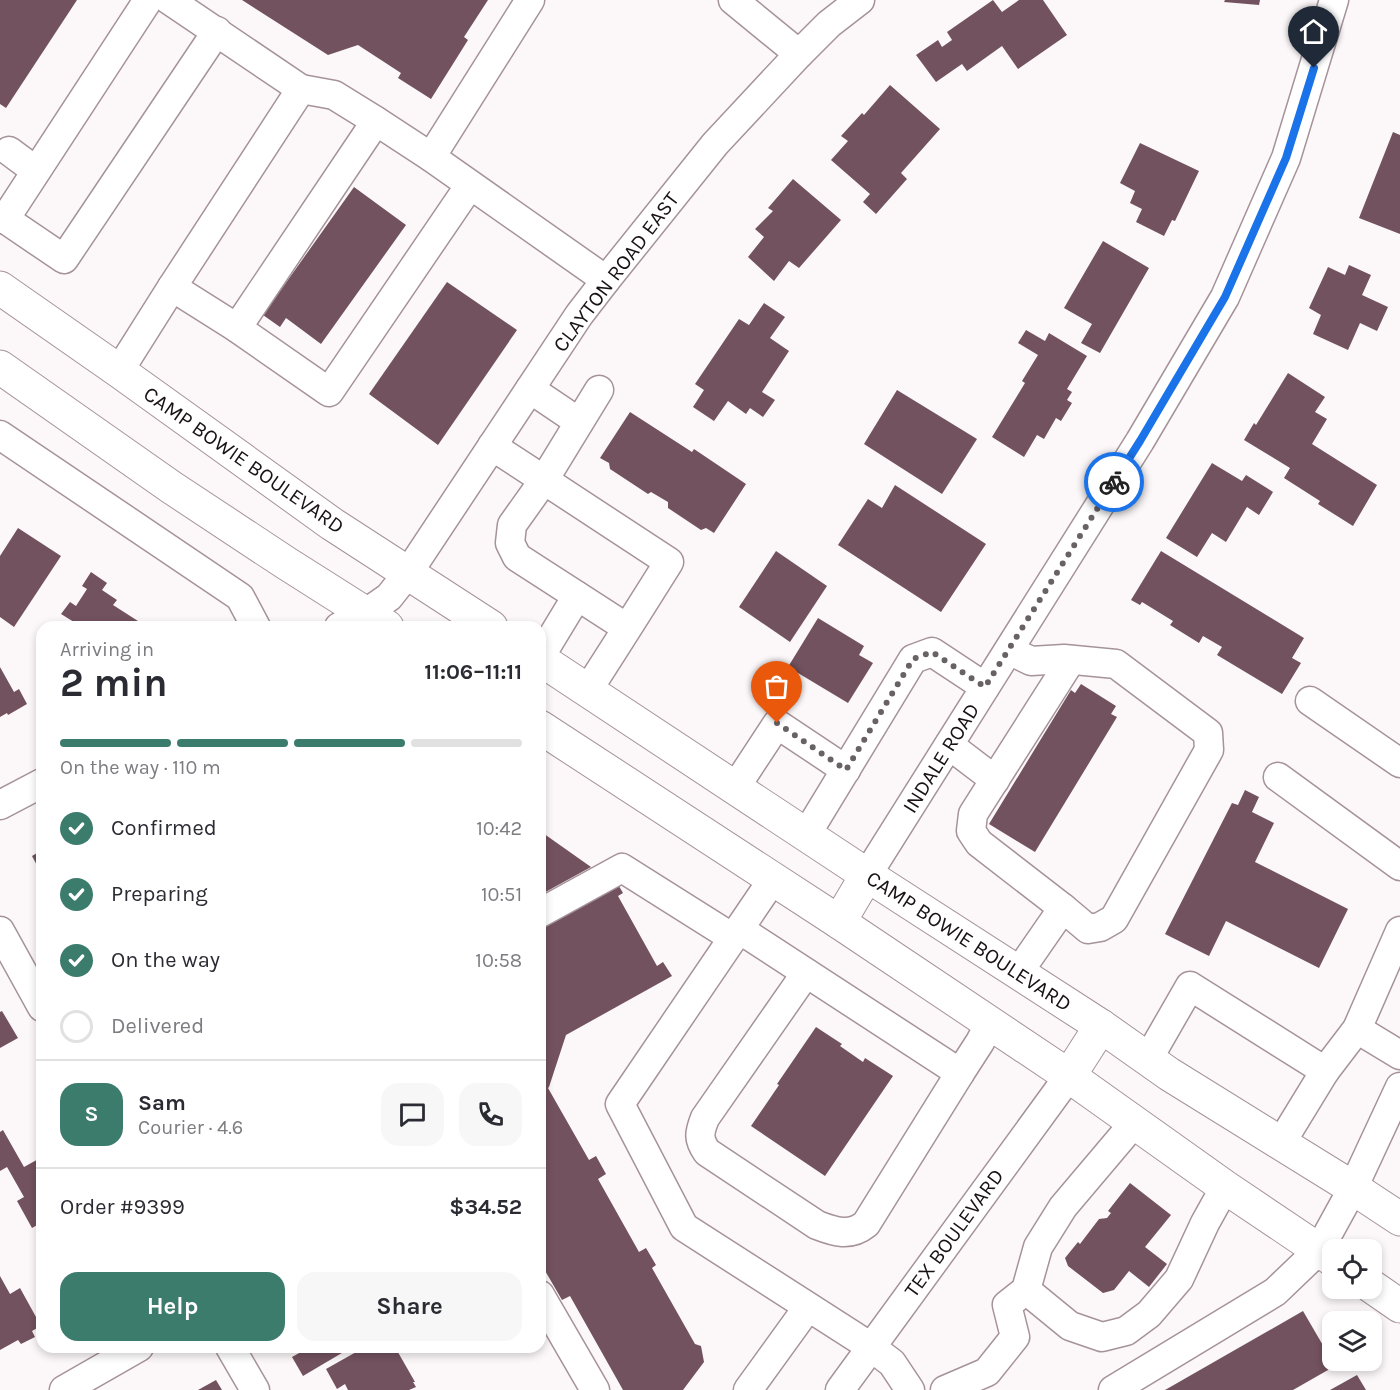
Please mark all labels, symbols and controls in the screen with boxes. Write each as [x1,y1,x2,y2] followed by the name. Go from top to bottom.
[1288,6,1339,68] pin
[1297,15,1330,48] icon: home
[548,187,684,357] street label: CLAYTON ROAD EAST
[139,382,349,538] street label: CAMP BOWIE BOULEVARD
[1084,452,1144,512] courier
[1098,466,1131,499] icon: bike
[60,638,154,661] text: Arriving in
[424,659,522,685] text: 11:06–11:11
[60,660,168,706] text: 2 min
[751,661,802,723] pin
[760,670,793,703] icon: bag
[898,699,984,817] street label: INDALE ROAD
[60,756,221,779] text: On the way · 110 m
[60,812,93,845] icon: check
[111,815,217,841] text: Confirmed
[476,817,522,840] text: 10:42
[862,866,1076,1016] street label: CAMP BOWIE BOULEVARD
[60,878,93,911] icon: check
[111,881,208,907] text: Preparing
[481,883,522,906] text: 10:51
[60,944,93,977] icon: check
[111,947,220,973] text: On the way
[475,949,522,972] text: 10:58
[111,1013,204,1039] text: Delivered
[381,1083,444,1146] button: chat
[459,1083,522,1146] button: phone
[138,1090,186,1116] text: Sam
[84,1101,99,1127] text: S
[138,1116,243,1139] text: Courier · 4.6
[899,1164,1009,1302] street label: TEX BOULEVARD
[60,1194,185,1220] text: Order #9399
[449,1194,522,1220] text: $34.52
[1322,1239,1382,1371] map controls
[1322,1239,1382,1299] button: locate
[60,1272,285,1341] button: Help
[297,1272,522,1341] button: Share
[1322,1311,1382,1371] button: layers

